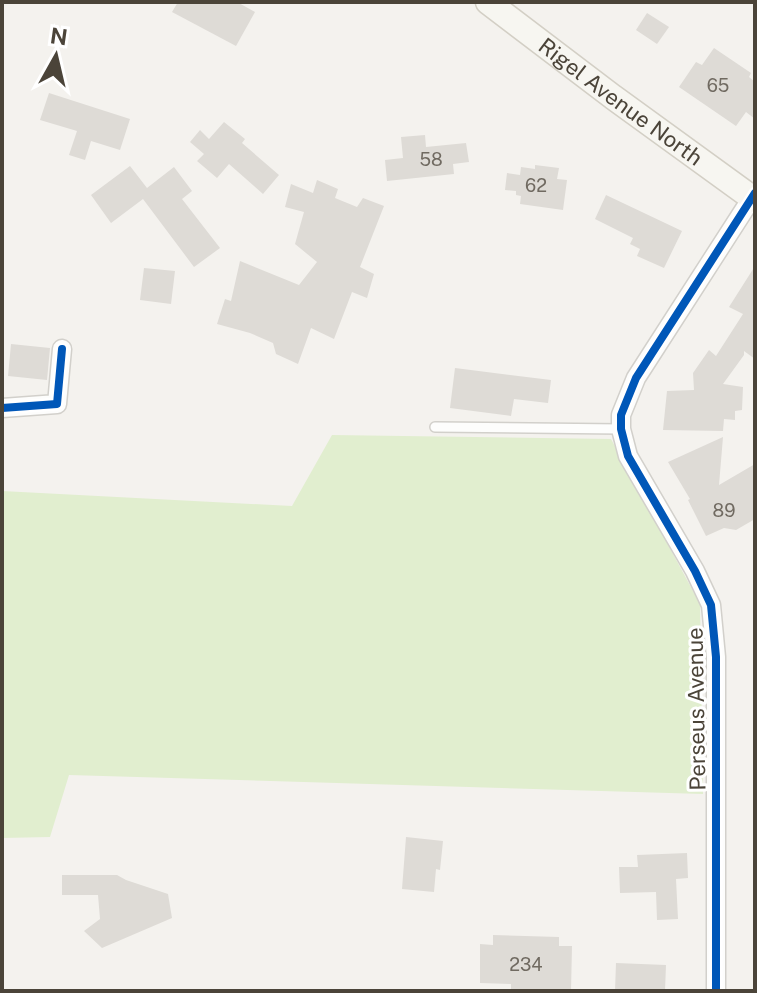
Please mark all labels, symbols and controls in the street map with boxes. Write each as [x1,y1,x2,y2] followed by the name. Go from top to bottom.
[16,16,96,96] north arrow
[48,22,69,50] text: N
[534,32,708,171] street label: Rigel Avenue North
[707,75,729,96] house number: 65
[419,149,443,170] house number: 58
[525,175,547,196] house number: 62
[713,500,735,521] house number: 89
[682,627,710,791] street label: Perseus Avenue
[509,954,543,975] house number: 234

